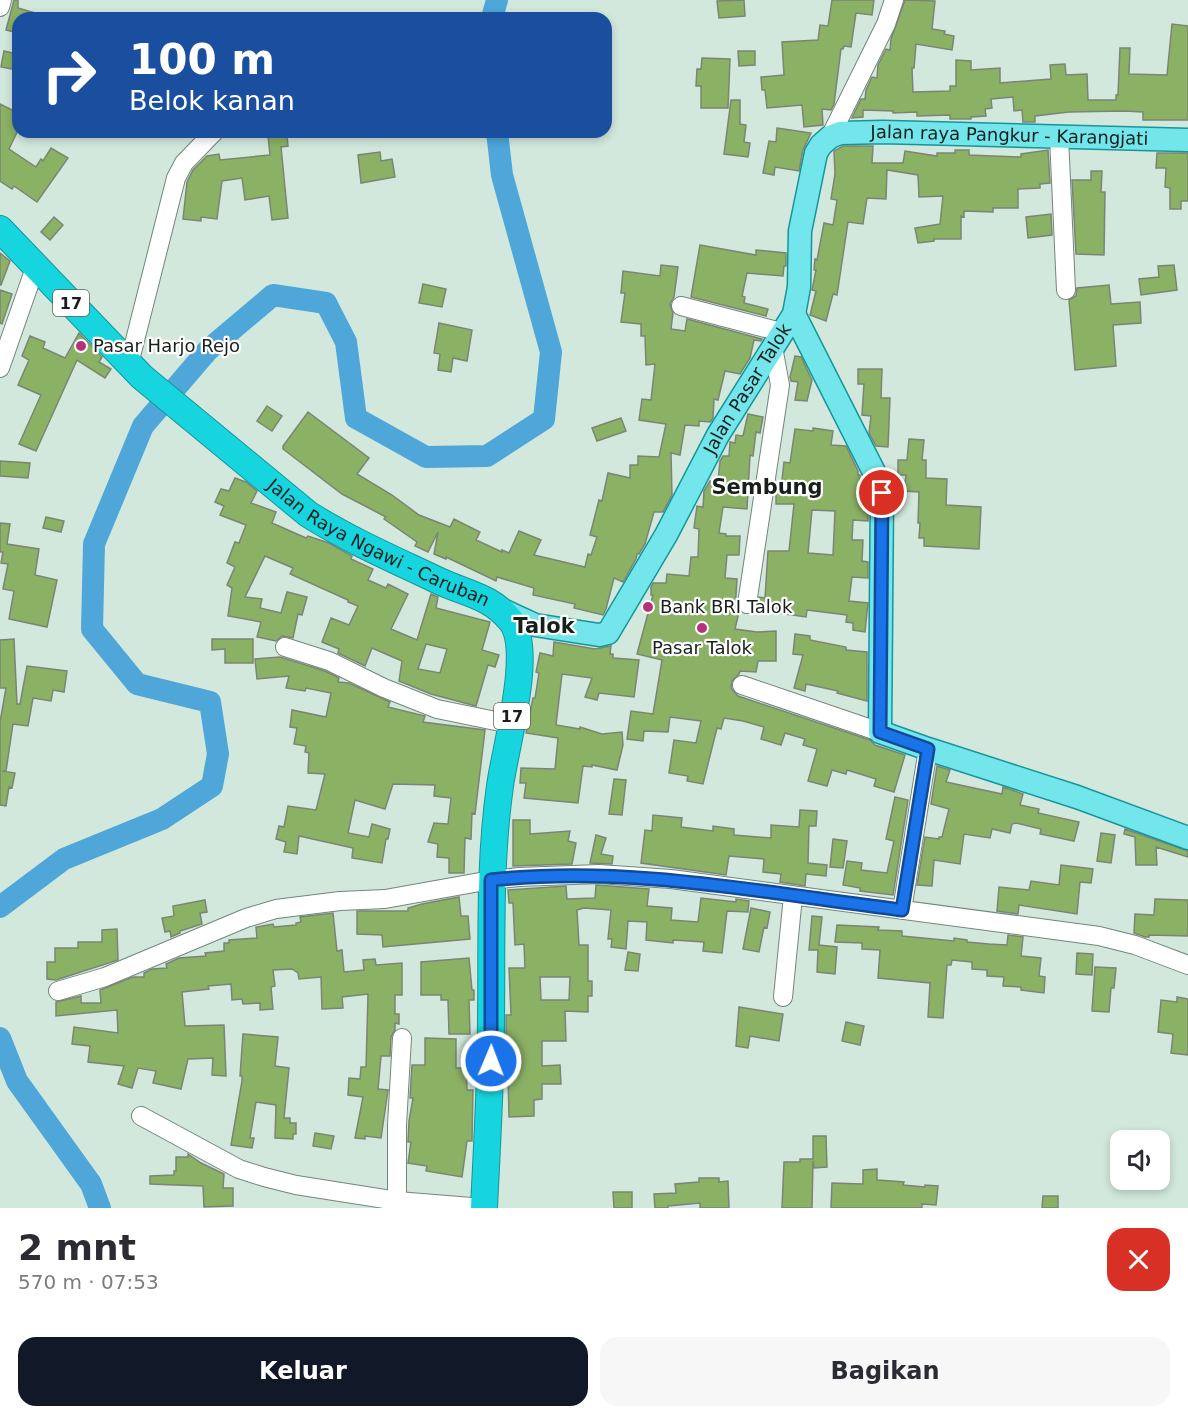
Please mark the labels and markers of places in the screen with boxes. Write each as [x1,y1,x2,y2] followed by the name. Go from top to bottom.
[93,335,240,356] place label: Pasar Harjo Rejo
[74,339,88,353] marker: Pasar Harjo Rejo
[856,467,907,518] pin
[660,596,793,617] place label: Bank BRI Talok
[641,600,655,614] marker: Bank BRI Talok
[695,621,709,635] marker: Pasar Talok
[652,637,753,658] place label: Pasar Talok

